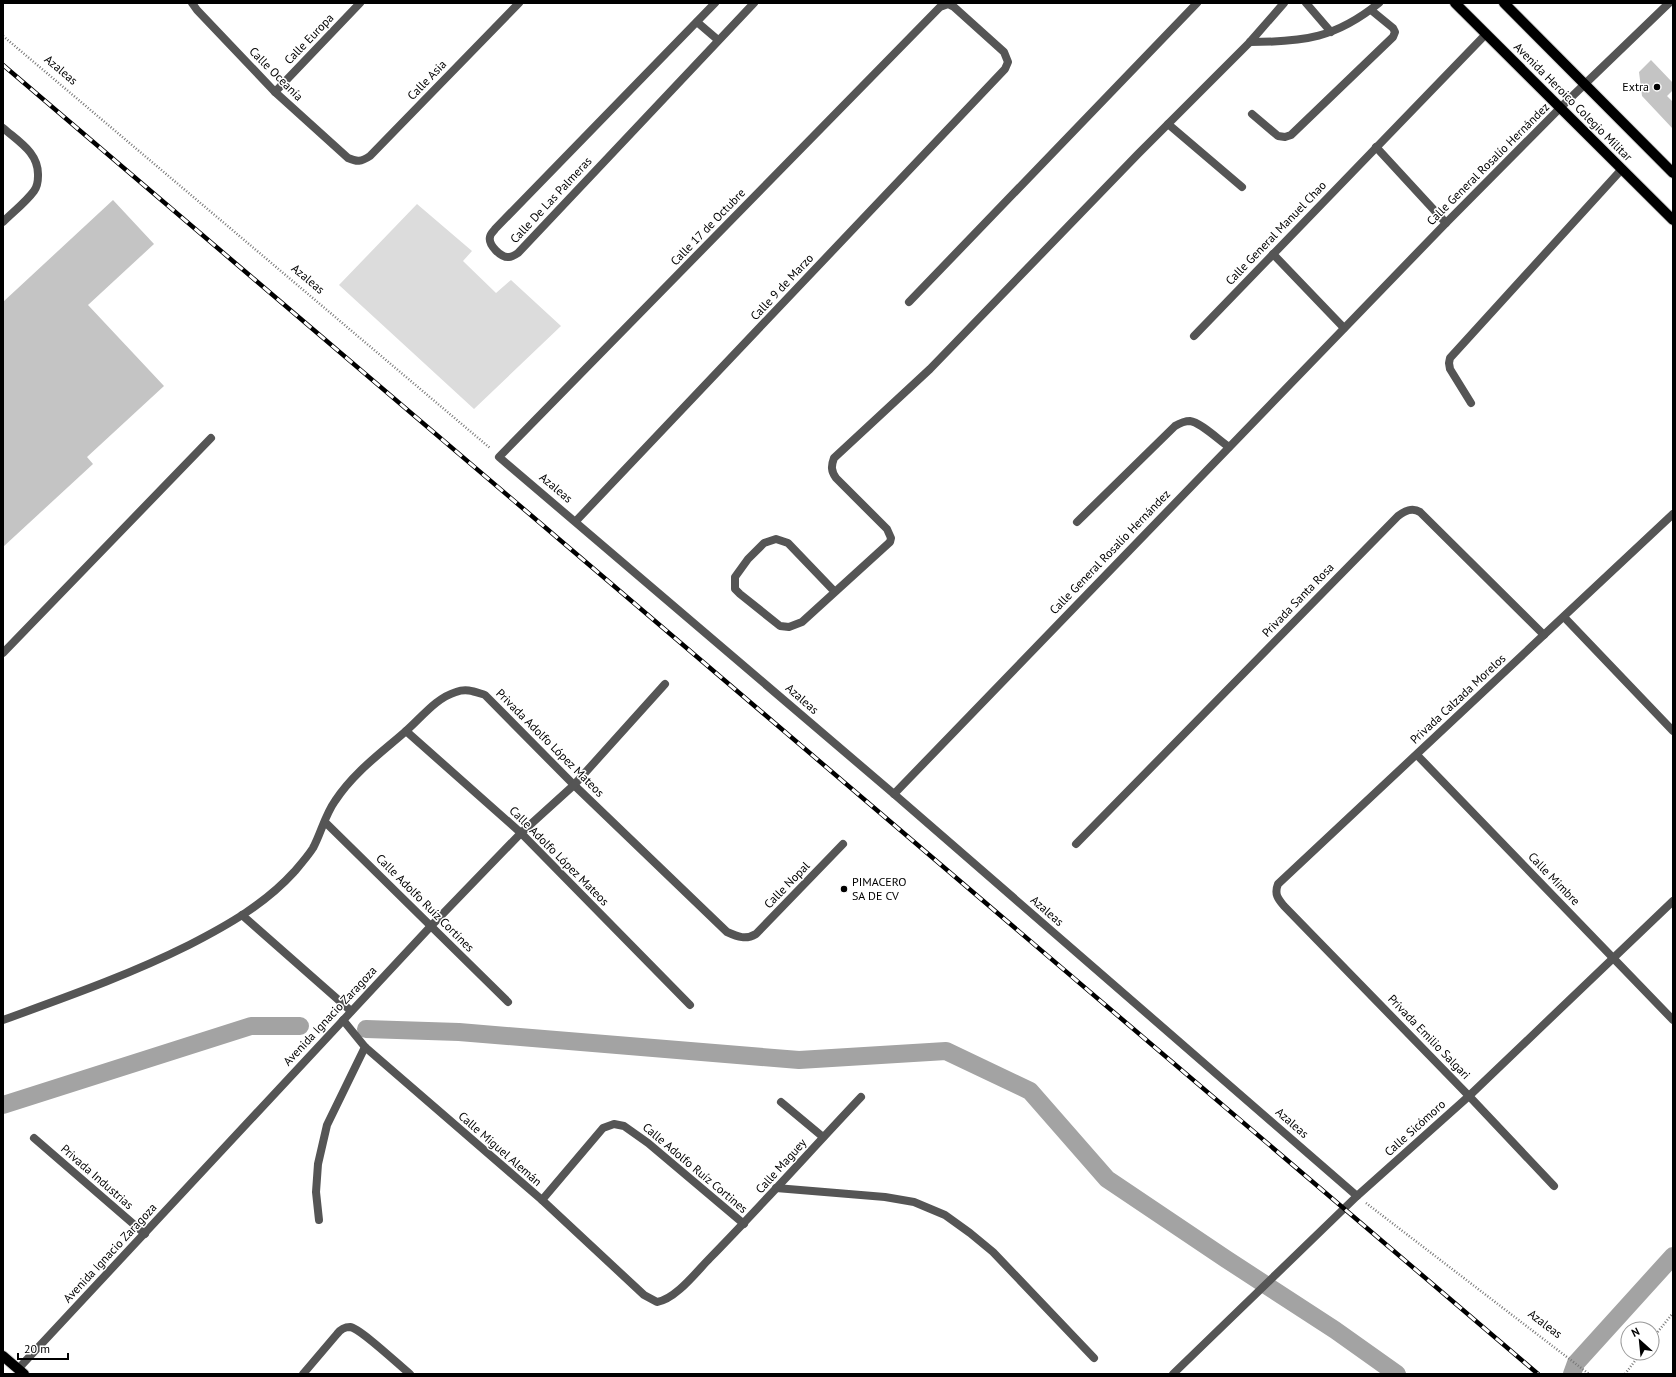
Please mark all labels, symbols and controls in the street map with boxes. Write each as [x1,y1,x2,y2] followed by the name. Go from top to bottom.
[281,10,337,67] street label: Calle Europa
[1511,39,1636,164] street label: Avenida Heroico Colegio Militar
[246,44,306,104] street label: Calle Oceanía
[42,51,81,88] street label: Azaleas
[404,57,449,103] street label: Calle Asia
[1622,79,1649,94] place label: Extra
[1652,82,1662,92] marker: Extra
[1423,99,1552,228] street label: Calle General Rosalío Hernández
[507,153,595,246] street label: Calle De Las Palmeras
[1222,178,1329,288] street label: Calle General Manuel Chao
[667,185,748,268] street label: Calle 17 de Octubre
[747,250,816,323] street label: Calle 9 de Marzo
[289,260,328,297] street label: Azaleas
[537,469,576,506] street label: Azaleas
[1046,486,1173,617] street label: Calle General Rosalío Hernández
[1259,560,1337,640] street label: Privada Santa Rosa
[1407,651,1509,747] street label: Privada Calzada Morelos
[783,680,822,717] street label: Azaleas
[493,685,608,800] street label: Privada Adolfo López Mateos
[506,803,612,909] street label: Calle Adolfo López Mateos
[1525,849,1583,908] street label: Calle Mimbre
[373,851,477,955] street label: Calle Adolfo Ruíz Cortines
[761,858,813,911] street label: Calle Nopal
[852,874,907,903] place label: PIMACERO SA DE CV
[839,884,849,894] marker: PIMACERO SA DE CV
[1028,892,1067,929] street label: Azaleas
[280,963,380,1068] street label: Avenida Ignacio Zaragoza
[1385,991,1474,1082] street label: Privada Emilio Salgari
[1381,1096,1448,1159] street label: Calle Sicómoro
[1273,1104,1312,1141] street label: Azaleas
[455,1108,545,1189] street label: Calle Miguel Alemán
[640,1119,751,1216] street label: Calle Adolfo Ruíz Cortines
[752,1135,809,1196] street label: Calle Maguey
[58,1141,137,1212] street label: Privada Industrias
[60,1200,160,1305] street label: Avenida Ignacio Zaragoza
[1525,1306,1565,1341] street label: Azaleas
[1620,1321,1660,1361] north arrow
[1629,1324,1642,1340] text: N
[18,1335,68,1361] scale bar
[24,1341,50,1356] text: 20 m

